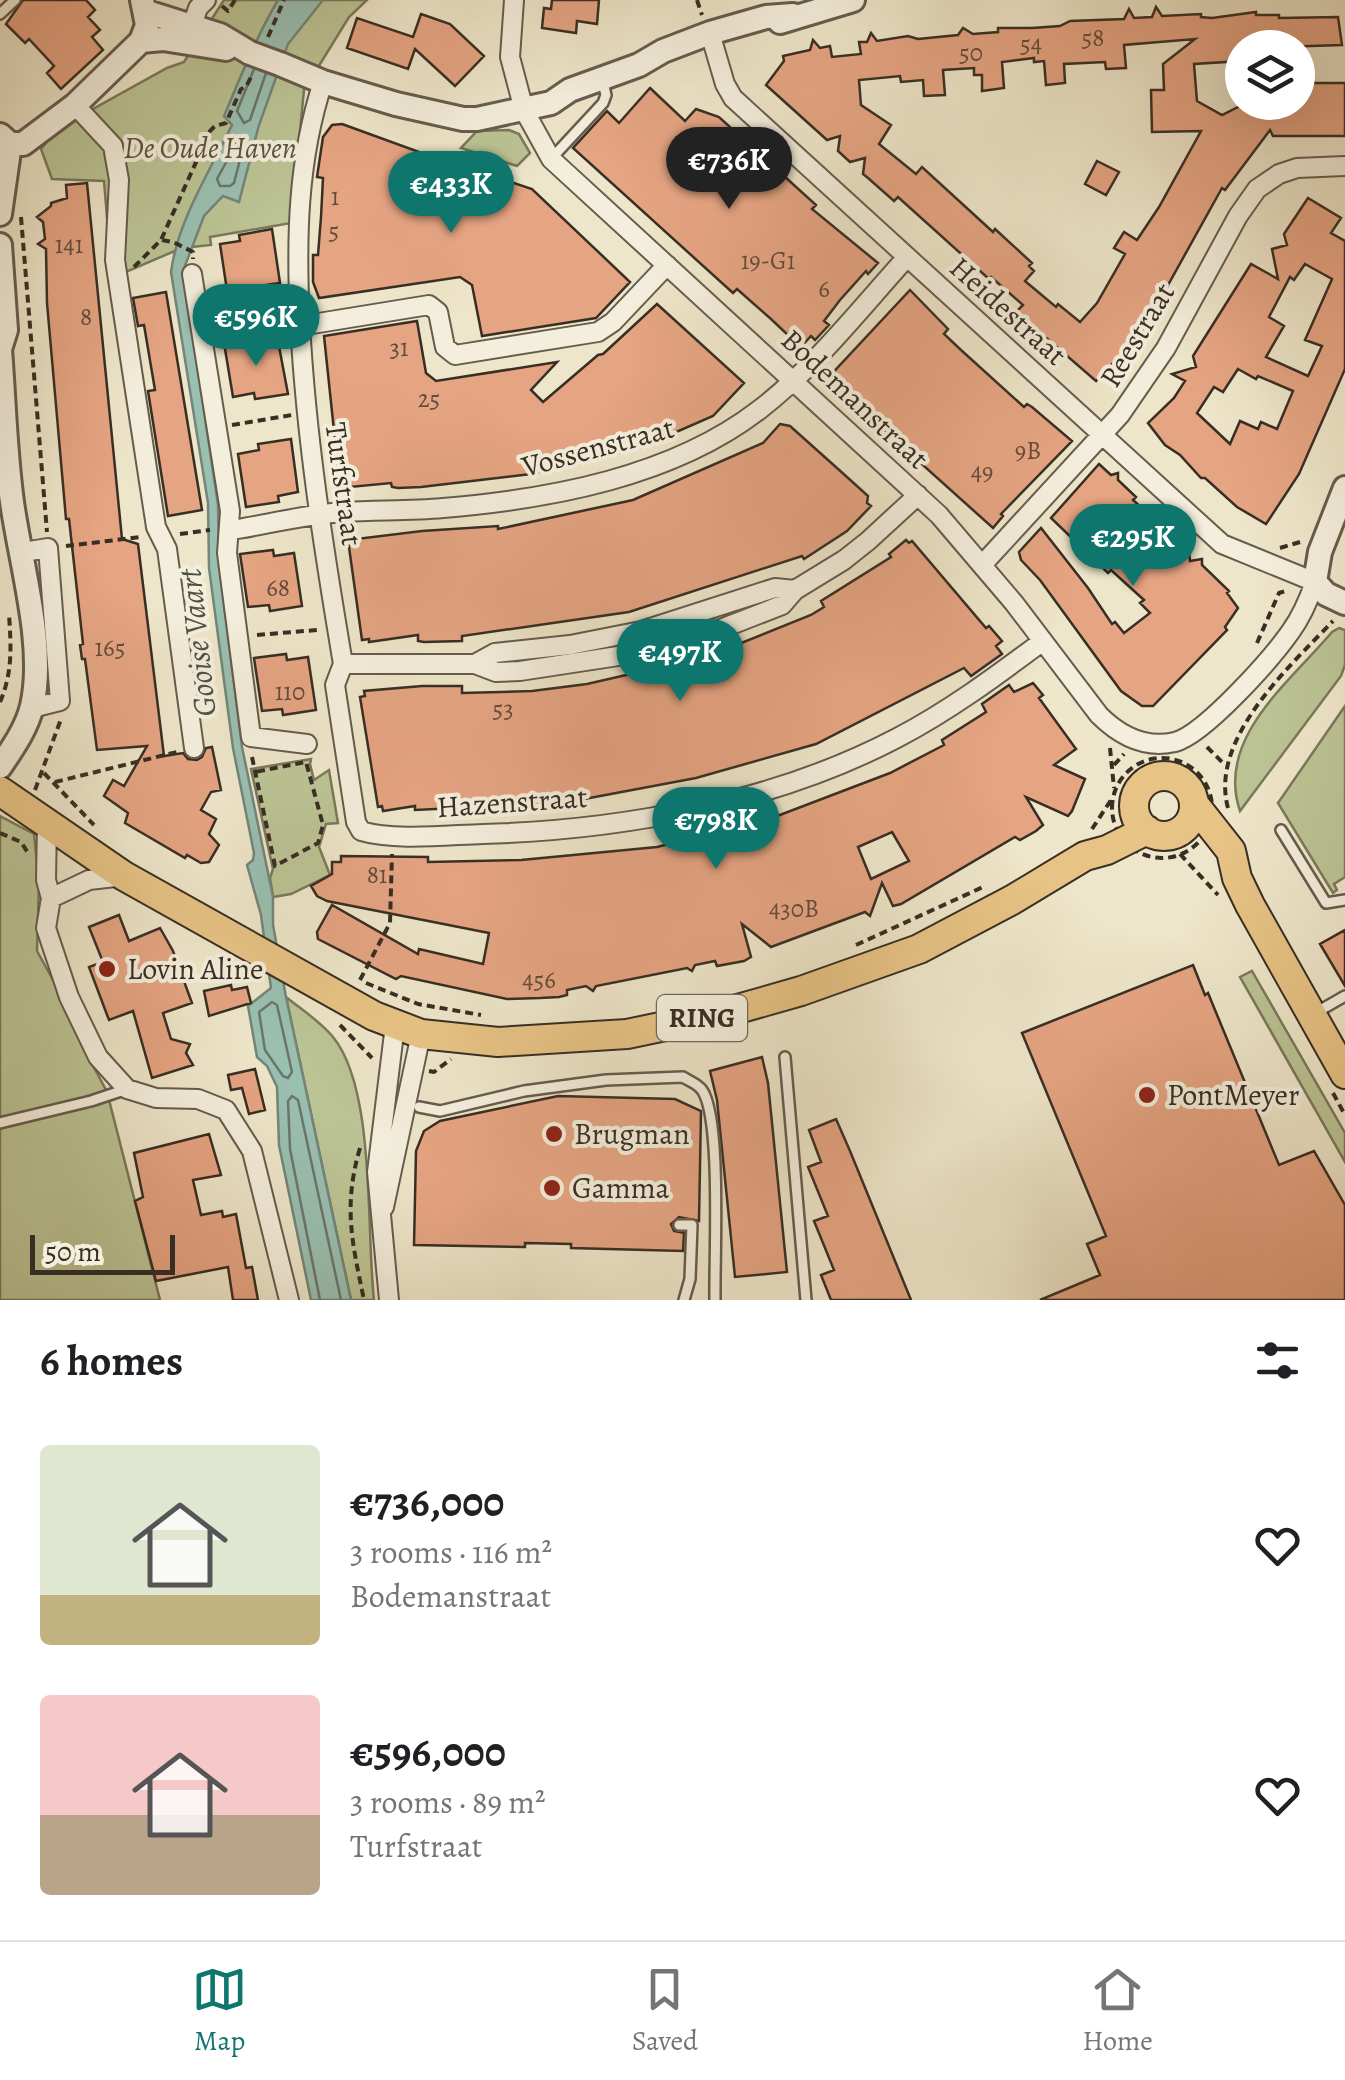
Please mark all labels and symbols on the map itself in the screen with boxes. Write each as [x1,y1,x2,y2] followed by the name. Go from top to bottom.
[1082,21,1104,55] house number: 58
[1020,27,1042,61] house number: 54
[959,36,983,70] house number: 50
[659,127,799,212] pin: €736K
[123,128,297,168] park label: De Oude Haven
[381,151,521,236] pin: €433K
[331,180,339,214] house number: 1
[329,214,339,248] house number: 5
[55,228,83,262] house number: 141
[741,244,795,278] house number: 19-G1
[941,248,1075,374] street label: Heidestraat
[818,272,830,306] house number: 6
[1090,275,1184,395] street label: Reestraat
[186,284,326,369] pin: €596K
[80,300,92,334] house number: 8
[772,320,938,478] street label: Bodemanstraat
[390,331,408,365] house number: 31
[418,382,440,416] house number: 25
[517,407,679,487] street label: Vossenstraat
[316,420,372,548] street label: Turfstraat
[1015,434,1041,468] house number: 9B
[971,455,993,489] house number: 49
[1063,504,1203,589] pin: €295K
[167,565,227,719] water label: Gooise Vaart
[266,571,290,605] house number: 68
[610,619,750,704] pin: €497K
[95,631,125,665] house number: 165
[275,675,305,709] house number: 110
[492,692,514,726] house number: 53
[435,777,589,827] street label: Hazenstraat
[646,787,786,872] pin: €798K
[367,858,387,892] house number: 81
[769,892,819,926] house number: 430B
[127,949,263,989] place label: Lovin Aline
[96,958,118,980] marker: Lovin Aline
[522,963,556,997] house number: 456
[657,995,747,1041] road number: RING
[1167,1075,1300,1115] place label: PontMeyer
[1136,1084,1158,1106] marker: PontMeyer
[574,1114,690,1154] place label: Brugman
[543,1123,565,1145] marker: Brugman
[572,1168,670,1208] place label: Gamma
[541,1177,563,1199] marker: Gamma
[30,1230,175,1274] scale bar

